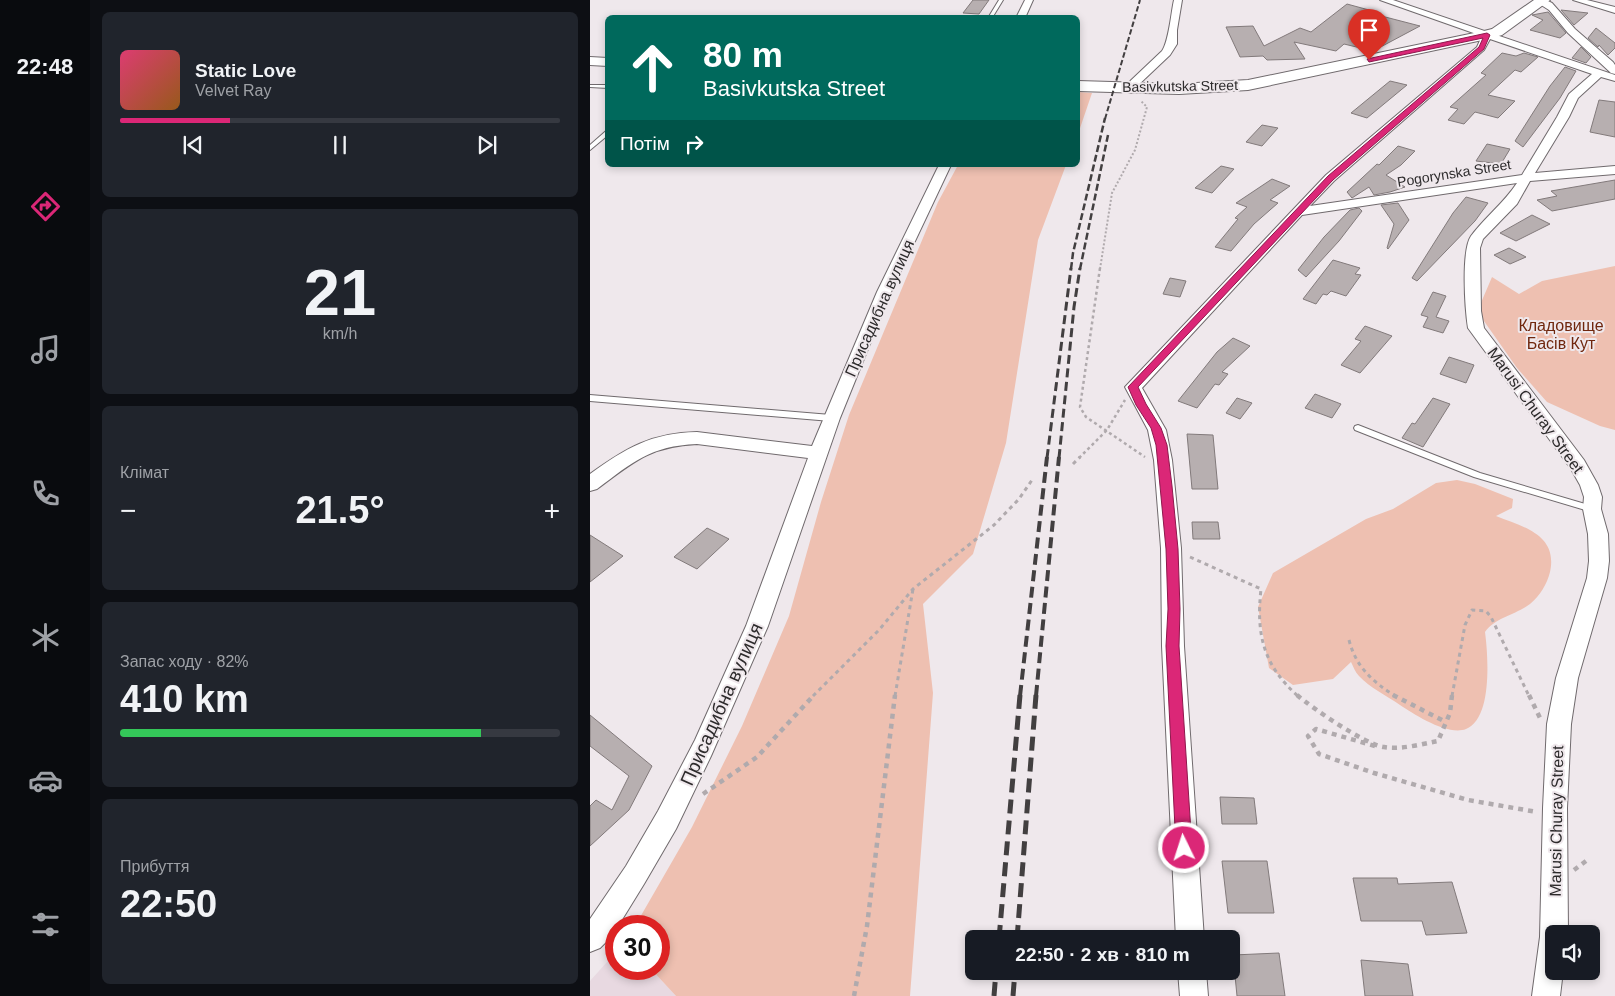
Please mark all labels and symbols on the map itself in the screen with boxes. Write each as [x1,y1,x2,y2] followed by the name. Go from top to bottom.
[1348,9,1390,60] pin
[1122,77,1238,95] street label: Basivkutska Street
[1396,156,1512,190] street label: Pogorynska Street
[842,237,917,379] street label: Присадибна вулиця
[1518,317,1604,352] park label: Кладовище Басів Кут
[1484,344,1587,477] street label: Marusi Churay Street
[676,620,767,789] street label: Присадибна вулиця
[1547,745,1566,897] street label: Marusi Churay Street
[1157,821,1209,873] position arrow
[605,915,670,980] speed limit sign: 30

